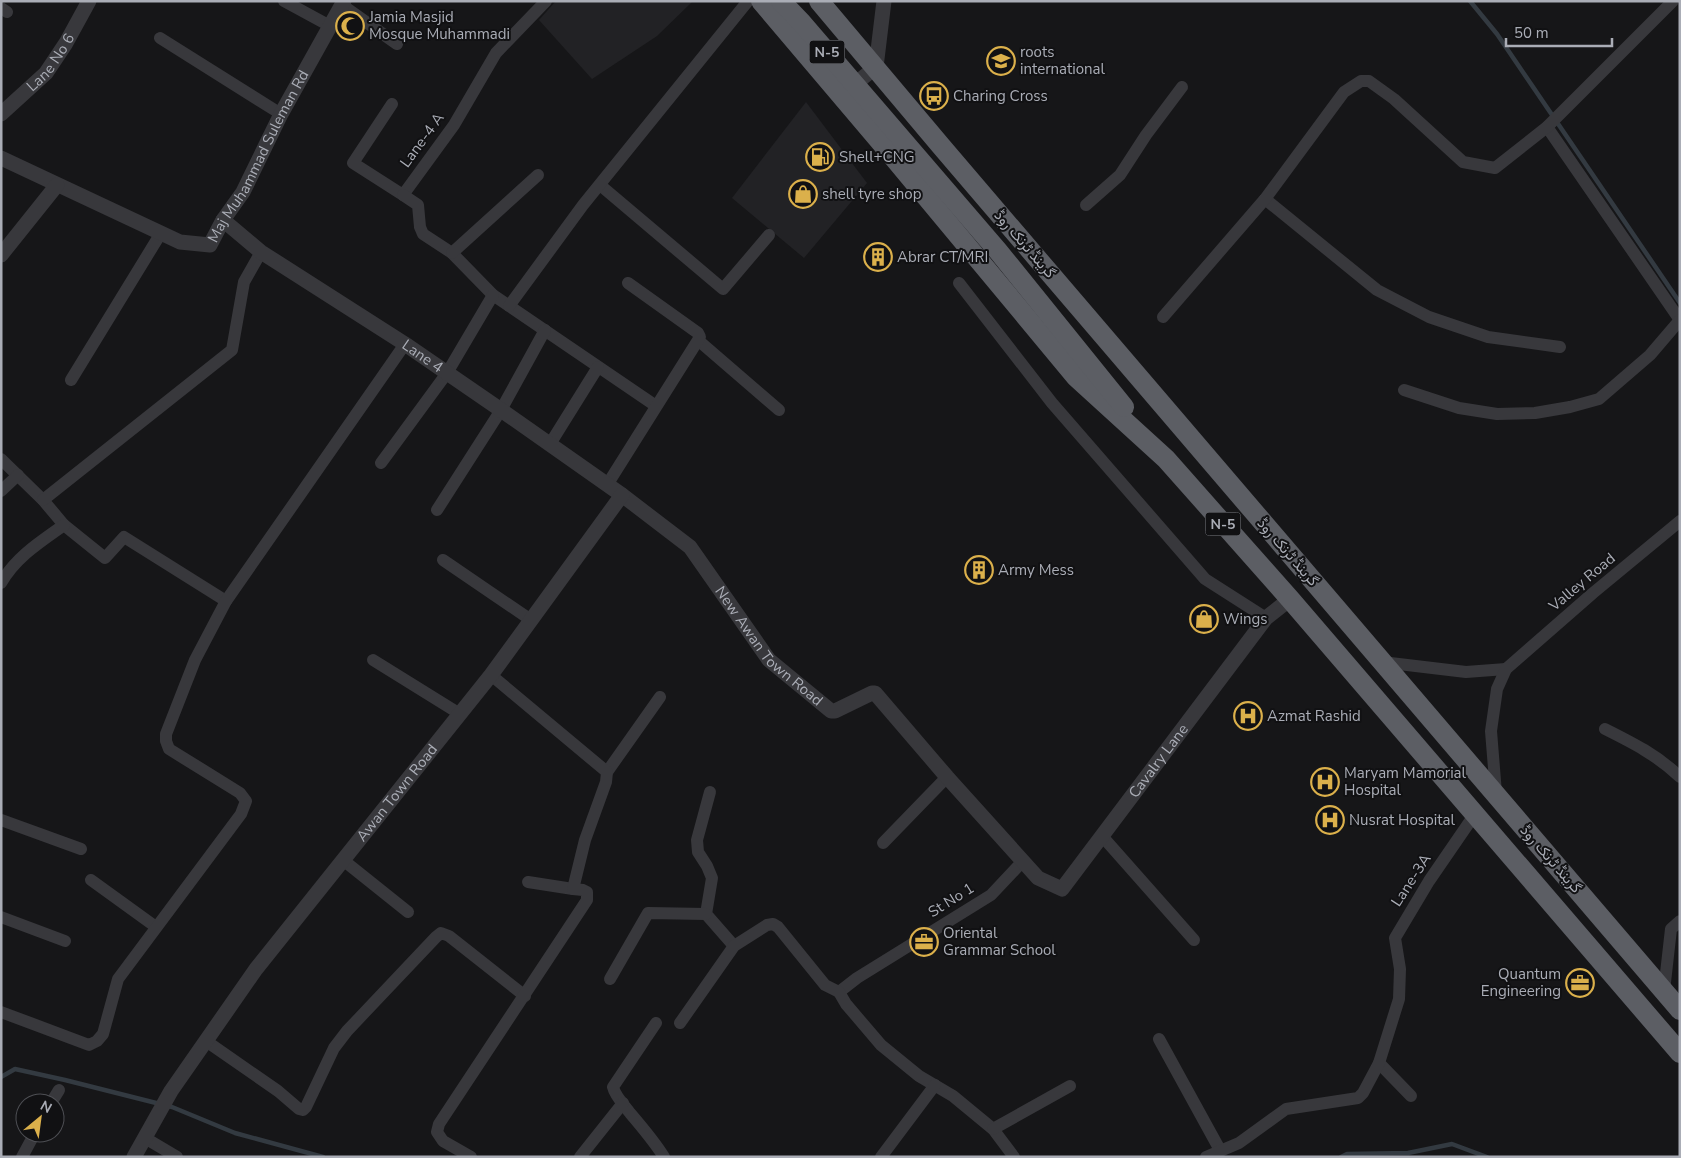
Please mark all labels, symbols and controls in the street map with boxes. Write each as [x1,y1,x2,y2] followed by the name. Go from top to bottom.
[368,7,510,44] place label: Jamia Masjid Mosque Muhammadi
[335,11,365,41] mosque icon: Jamia Masjid Mosque Muhammadi
[1506,15,1612,47] scale bar
[1514,23,1549,43] text: 50 m
[22,30,79,96] street label: Lane No 6
[810,41,844,64] road number: N-5
[1020,42,1106,79] place label: roots international
[986,46,1016,76] school or university icon: roots international
[203,67,313,246] street label: Maj Muhammad Suleman Rd
[919,81,949,111] bus stop icon: Charing Cross
[953,86,1048,106] place label: Charing Cross
[395,109,449,171] street label: Lane-4 A
[805,142,835,172] fuel station icon: Shell+CNG
[839,147,915,167] place label: Shell+CNG
[788,179,818,209] shop icon: shell tyre shop
[822,184,922,204] place label: shell tyre shop
[990,206,1060,283] street label: گرینڈ ٹرنک روڈ
[863,242,893,272] building icon: Abrar CT/MRI
[897,247,988,267] place label: Abrar CT/MRI
[398,335,447,377] street label: Lane 4
[1206,512,1240,536] road number: N-5
[1253,514,1323,591] street label: گرینڈ ٹرنک روڈ
[1544,548,1619,616] street label: Valley Road
[964,555,994,585] building icon: Army Mess
[998,560,1074,580] place label: Army Mess
[710,582,827,710] street label: New Awan Town Road
[1189,604,1219,634] shop icon: Wings
[1223,609,1268,629] place label: Wings
[1233,701,1263,731] hospital icon: Azmat Rashid
[1267,706,1361,726] place label: Azmat Rashid
[1124,720,1193,802] street label: Cavalry Lane
[352,740,442,846] street label: Awan Town Road
[1344,763,1467,800] place label: Maryam Mamorial Hospital
[1310,767,1340,797] hospital icon: Maryam Mamorial Hospital
[1315,805,1345,835] hospital icon: Nusrat Hospital
[1349,810,1455,830] place label: Nusrat Hospital
[1516,821,1586,898] street label: گرینڈ ٹرنک روڈ
[1387,850,1436,910] street label: Lane-3A
[924,878,978,922] street label: St No 1
[943,923,1056,960] place label: Oriental Grammar School
[909,927,939,957] office icon: Oriental Grammar School
[1481,964,1561,1001] place label: Quantum Engineering
[1565,968,1595,998] office icon: Quantum Engineering
[15,1093,65,1143] north arrow
[37,1096,55,1118] text: N

